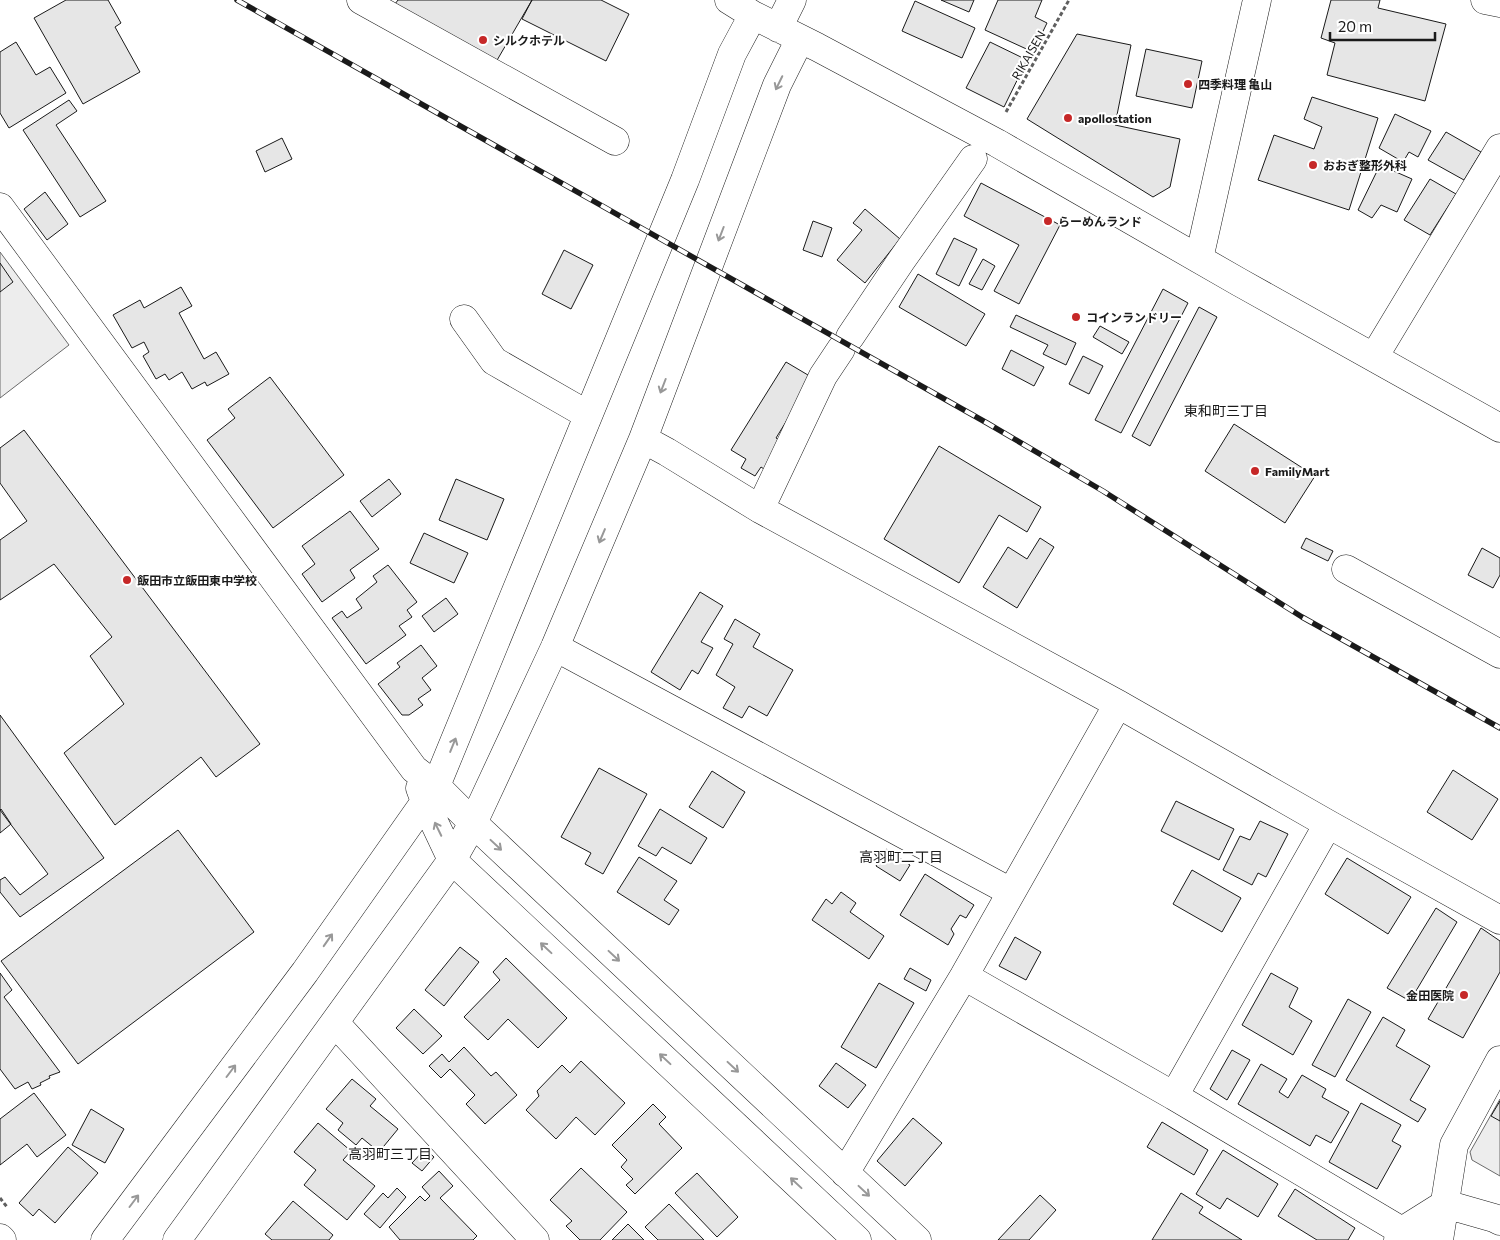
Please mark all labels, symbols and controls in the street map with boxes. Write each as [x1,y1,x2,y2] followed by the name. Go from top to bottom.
[1330,10,1435,42] scale bar
[1338,17,1372,35] text: 20 m
[1008,28,1048,82] street label: RIKAISEN
[493,33,565,47] place label: シルクホテル
[477,34,489,46] marker: シルクホテル
[774,75,784,90] one-way arrow
[1198,77,1272,91] place label: 四季料理 亀山
[1182,78,1194,90] marker: 四季料理 亀山
[1078,111,1152,125] place label: apollostation
[1062,112,1074,124] marker: apollostation
[1323,158,1407,172] place label: おおぎ整形外科
[1307,159,1319,171] marker: おおぎ整形外科
[1058,214,1142,228] place label: らーめんランド
[1042,215,1054,227] marker: らーめんランド
[715,226,725,241] one-way arrow
[1086,310,1182,324] place label: コインランドリー
[1070,311,1082,323] marker: コインランドリー
[658,378,667,393] one-way arrow
[1184,402,1268,419] district label: 東和町三丁目
[1265,464,1329,478] place label: FamilyMart
[1249,465,1261,477] marker: FamilyMart
[596,529,605,544] one-way arrow
[137,573,257,587] place label: 飯田市立飯田東中学校
[121,574,133,586] marker: 飯田市立飯田東中学校
[449,738,458,753] one-way arrow
[433,822,443,837] one-way arrow
[490,839,502,851] one-way arrow
[859,848,943,865] district label: 高羽町二丁目
[323,933,333,947] one-way arrow
[540,942,553,954] one-way arrow
[608,950,621,962] one-way arrow
[1406,988,1454,1002] place label: 金田医院
[1458,989,1470,1001] marker: 金田医院
[658,1053,671,1065] one-way arrow
[726,1061,739,1073] one-way arrow
[226,1065,237,1078] one-way arrow
[348,1145,432,1162] district label: 高羽町三丁目
[789,1177,802,1189] one-way arrow
[858,1185,870,1197] one-way arrow
[129,1194,139,1208] one-way arrow

